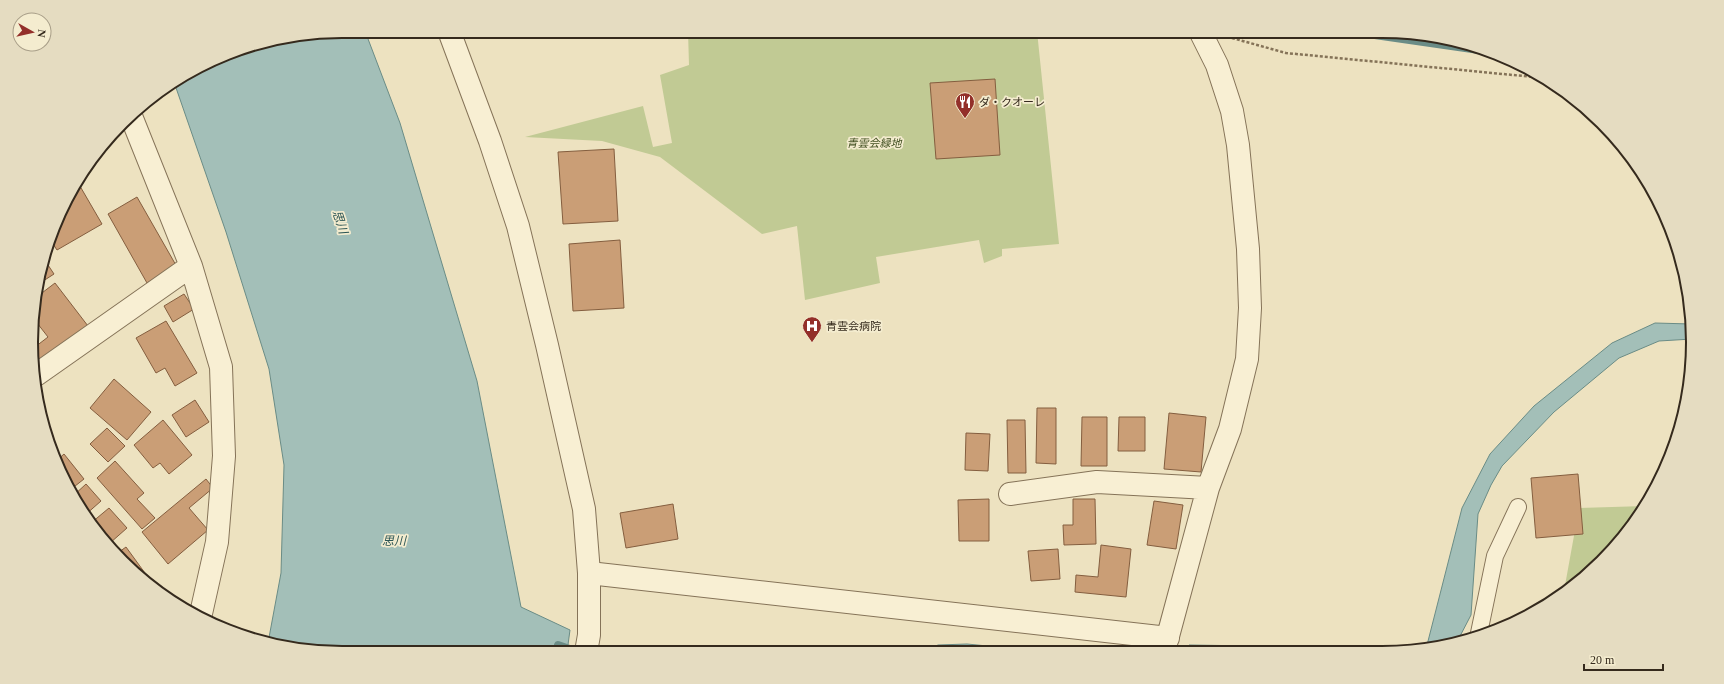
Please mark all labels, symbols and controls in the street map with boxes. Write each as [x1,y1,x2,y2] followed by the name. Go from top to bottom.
[12,12,52,52] north arrow
[35,29,48,38] text: N
[954,91,976,119] restaurant icon: ダ・クオーレ
[979,96,1045,108] place label: ダ・クオーレ
[847,137,902,149] park label: 青雲会緑地
[330,208,351,237] water label: 思川
[801,315,823,343] hospital icon: 青雲会病院
[826,320,881,332] place label: 青雲会病院
[382,534,408,548] water label: 思川
[1584,646,1663,672] scale bar
[1590,653,1615,667] text: 20 m

